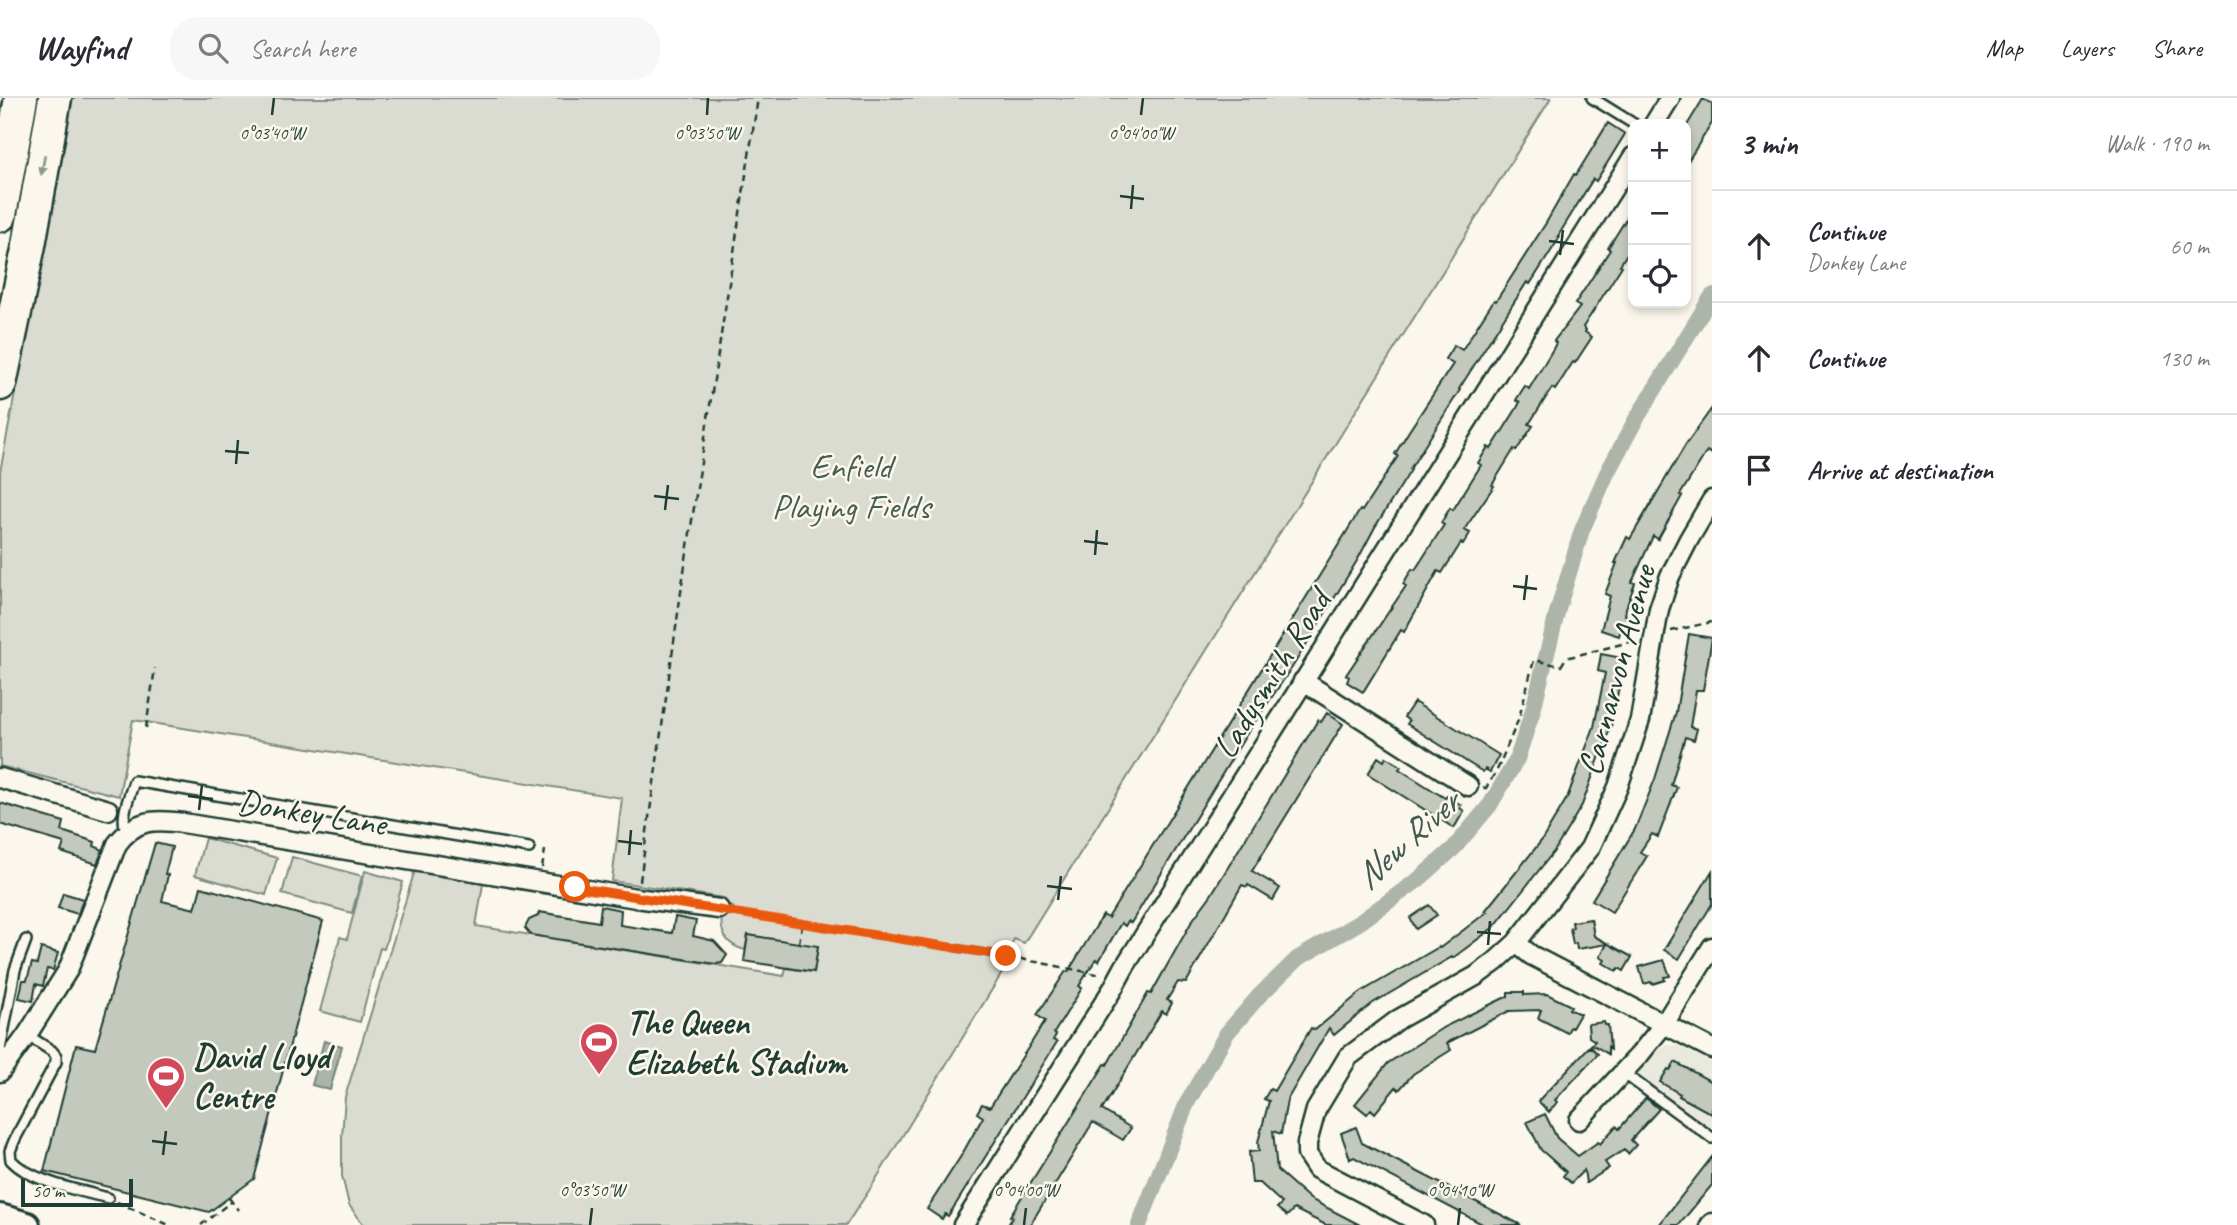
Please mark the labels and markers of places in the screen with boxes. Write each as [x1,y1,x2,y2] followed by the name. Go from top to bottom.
[626,1000,849,1085] place label: The Queen Elizabeth Stadium
[578,1021,620,1076] sports icon: The Queen Elizabeth Stadium
[193,1034,335,1119] place label: David Lloyd Centre
[145,1055,187,1110] sports icon: David Lloyd Centre

